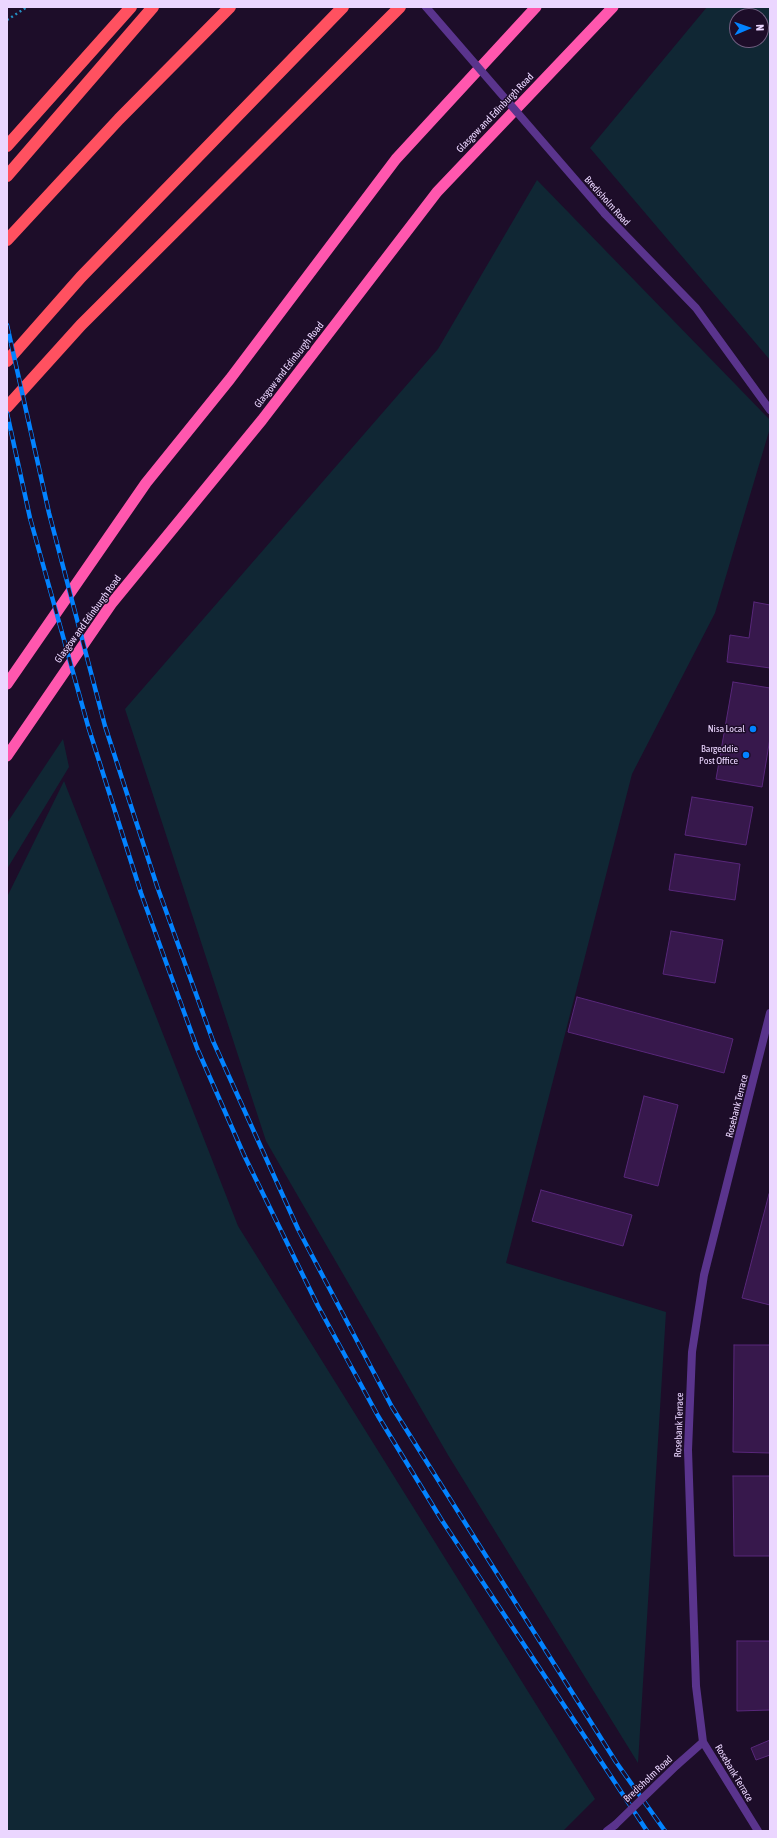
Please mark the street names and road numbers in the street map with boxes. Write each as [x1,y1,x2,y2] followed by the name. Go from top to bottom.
[454,71,536,155] street label: Glasgow and Edinburgh Road
[582,174,632,228] street label: Bredisholm Road
[252,320,326,410] street label: Glasgow and Edinburgh Road
[52,573,124,665] street label: Glasgow and Edinburgh Road
[723,1073,751,1139] street label: Rosebank Terrace
[672,1392,686,1458] street label: Rosebank Terrace
[712,1742,756,1804] street label: Rosebank Terrace
[621,1753,675,1805] street label: Bredisholm Road

